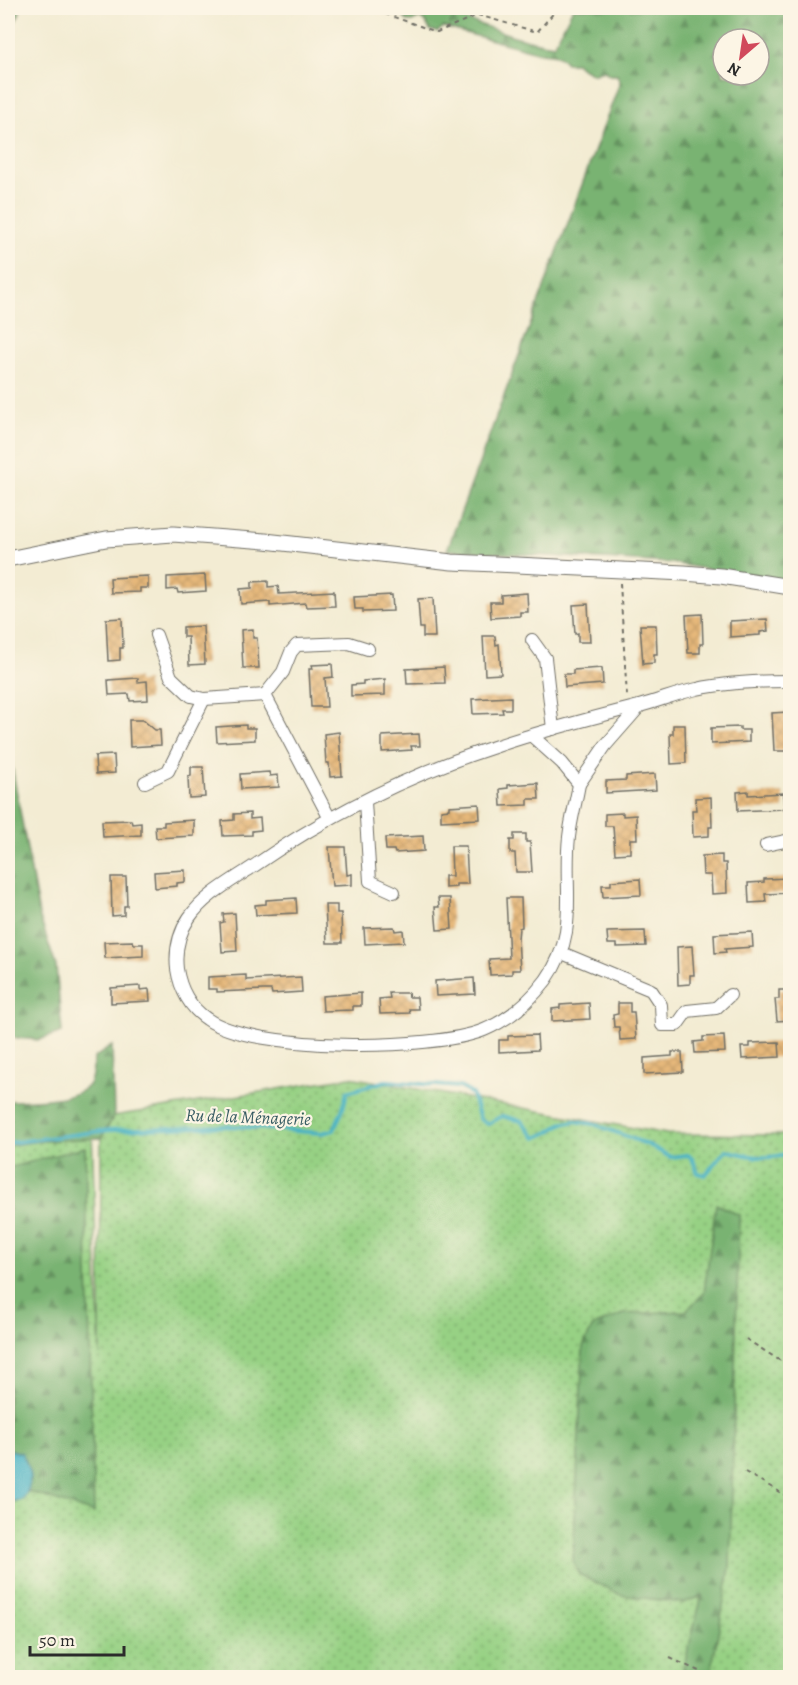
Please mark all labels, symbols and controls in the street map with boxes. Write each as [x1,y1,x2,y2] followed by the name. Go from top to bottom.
[711,27,771,87] north arrow
[723,57,745,82] text: N
[185,1103,312,1131] water label: Ru de la Ménagerie
[30,1619,124,1657] scale bar
[39,1628,75,1652] text: 50 m

